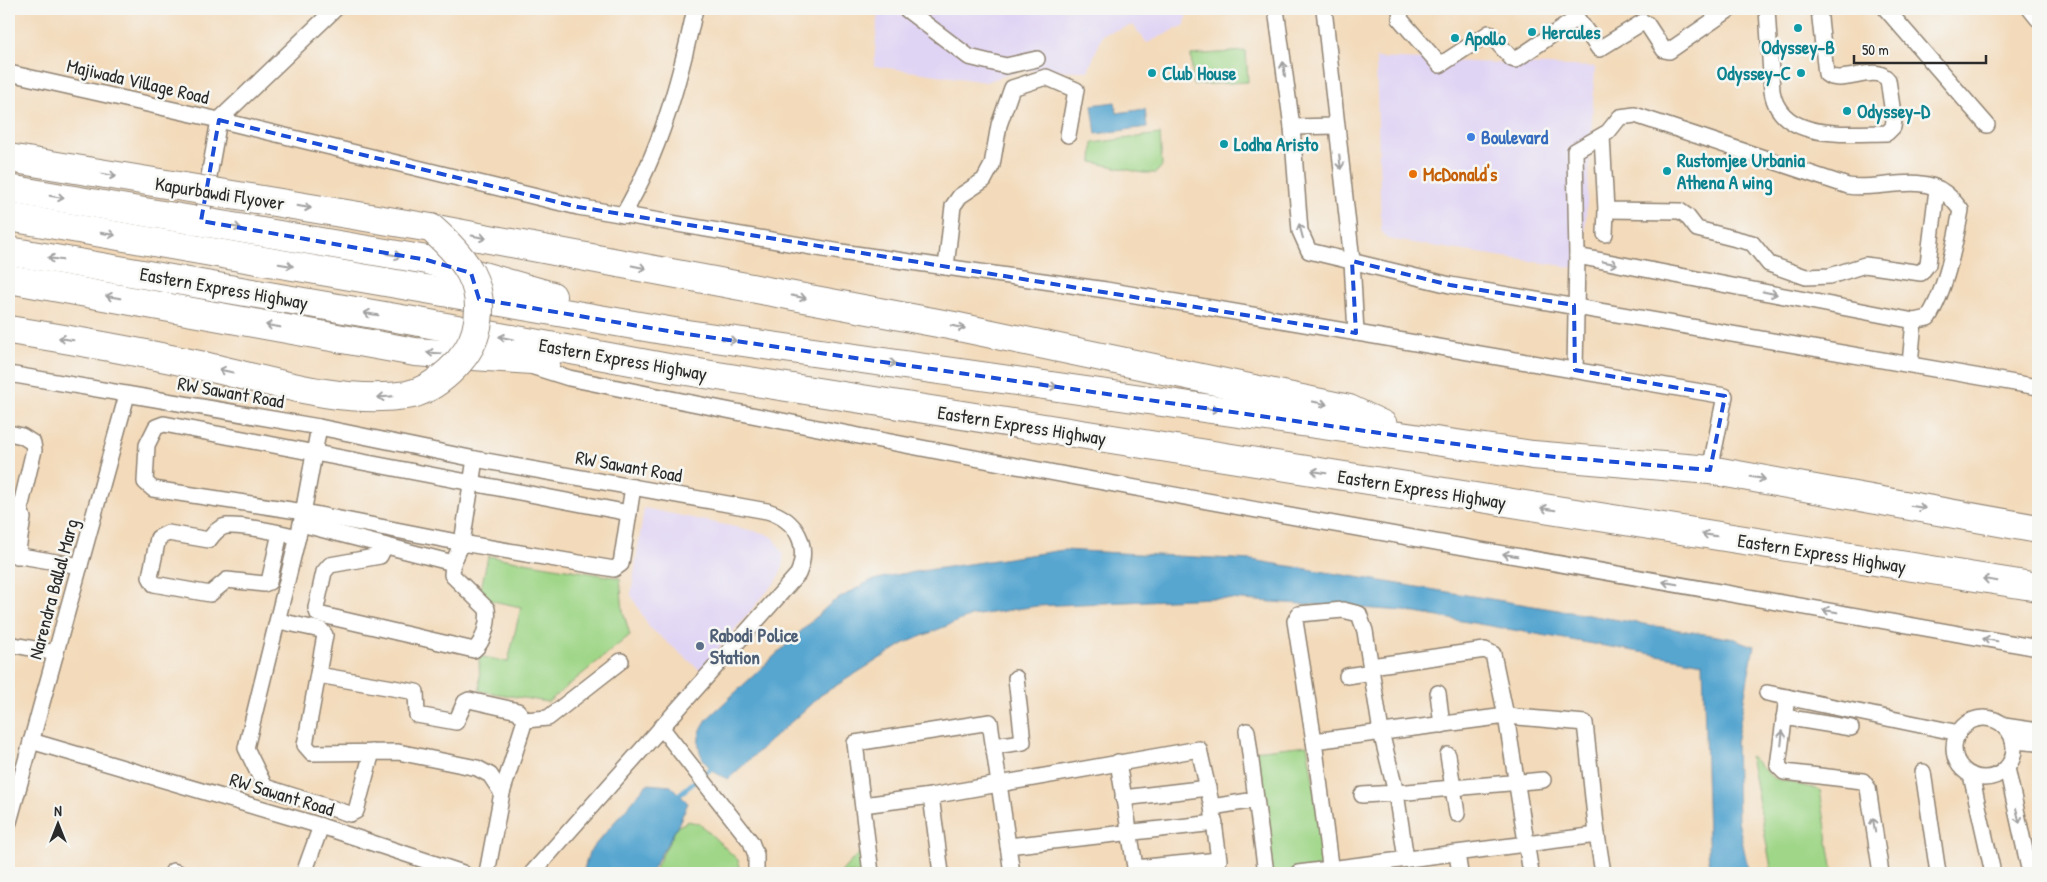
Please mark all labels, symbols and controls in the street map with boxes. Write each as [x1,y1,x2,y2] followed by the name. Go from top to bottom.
[1542,19,1601,45] place label: Hercules
[1792,22,1804,34] marker: Odyssey-B
[1465,25,1506,52] place label: Apollo
[1526,26,1538,38] marker: Hercules
[1449,32,1461,44] marker: Apollo
[1854,32,1987,64] scale bar
[1761,34,1835,61] place label: Odyssey-B
[1862,39,1889,60] text: 50 m
[64,52,212,110] street label: Majiwada Village Road
[1162,60,1237,86] place label: Club House
[1717,60,1791,87] place label: Odyssey-C
[1279,62,1289,78] one-way arrow
[1146,67,1158,79] marker: Club House
[1795,67,1807,79] marker: Odyssey-C
[1857,98,1931,125] place label: Odyssey-D
[1841,105,1853,117] marker: Odyssey-D
[1481,124,1549,150] place label: Boulevard
[1234,131,1319,157] place label: Lodha Aristo
[1465,131,1477,143] marker: Boulevard
[1218,138,1230,150] marker: Lodha Aristo
[1677,147,1805,196] place label: Rustomjee Urbania Athena A wing
[1335,153,1345,169] one-way arrow
[1423,161,1498,187] place label: McDonald's
[1661,165,1673,177] marker: Rustomjee Urbania Athena A wing
[1407,168,1419,180] marker: McDonald's
[100,170,116,180] one-way arrow
[153,170,287,216] street label: Kapurbawdi Flyover
[48,192,64,202] one-way arrow
[295,202,311,212] one-way arrow
[226,222,242,232] one-way arrow
[1296,223,1306,239] one-way arrow
[100,230,116,240] one-way arrow
[471,232,487,242] one-way arrow
[386,250,402,260] one-way arrow
[48,253,64,263] one-way arrow
[1602,258,1618,268] one-way arrow
[138,260,310,316] street label: Eastern Express Highway
[277,261,293,271] one-way arrow
[631,262,647,272] one-way arrow
[1762,288,1778,298] one-way arrow
[106,292,122,302] one-way arrow
[790,292,806,302] one-way arrow
[363,308,379,318] one-way arrow
[266,321,282,331] one-way arrow
[950,322,966,332] one-way arrow
[537,331,709,387] street label: Eastern Express Highway
[498,333,514,343] one-way arrow
[59,334,75,344] one-way arrow
[720,336,736,346] one-way arrow
[426,348,442,358] one-way arrow
[881,358,897,368] one-way arrow
[218,366,234,375] one-way arrow
[176,370,287,414] street label: RW Sawant Road
[1042,381,1058,391] one-way arrow
[378,392,394,401] one-way arrow
[1312,398,1328,408] one-way arrow
[936,399,1108,451] street label: Eastern Express Highway
[1203,404,1219,414] one-way arrow
[574,444,685,488] street label: RW Sawant Road
[1336,463,1508,515] street label: Eastern Express Highway
[1311,467,1327,477] one-way arrow
[1750,474,1766,484] one-way arrow
[1910,503,1926,513] one-way arrow
[1541,504,1557,514] one-way arrow
[22,516,84,662] street label: Narendra Ballal Marg
[1736,527,1908,579] street label: Eastern Express Highway
[1701,529,1717,539] one-way arrow
[1503,549,1519,559] one-way arrow
[1982,574,1998,584] one-way arrow
[1663,578,1679,588] one-way arrow
[1823,606,1839,616] one-way arrow
[710,622,799,670] place label: Rabodi Police Station
[1983,634,1999,644] one-way arrow
[694,640,706,652] marker: Rabodi Police Station
[1777,730,1787,746] one-way arrow
[227,766,338,822] street label: RW Sawant Road
[32,800,82,850] north arrow
[54,801,62,820] text: N
[2014,807,2023,823] one-way arrow
[1868,817,1878,833] one-way arrow

